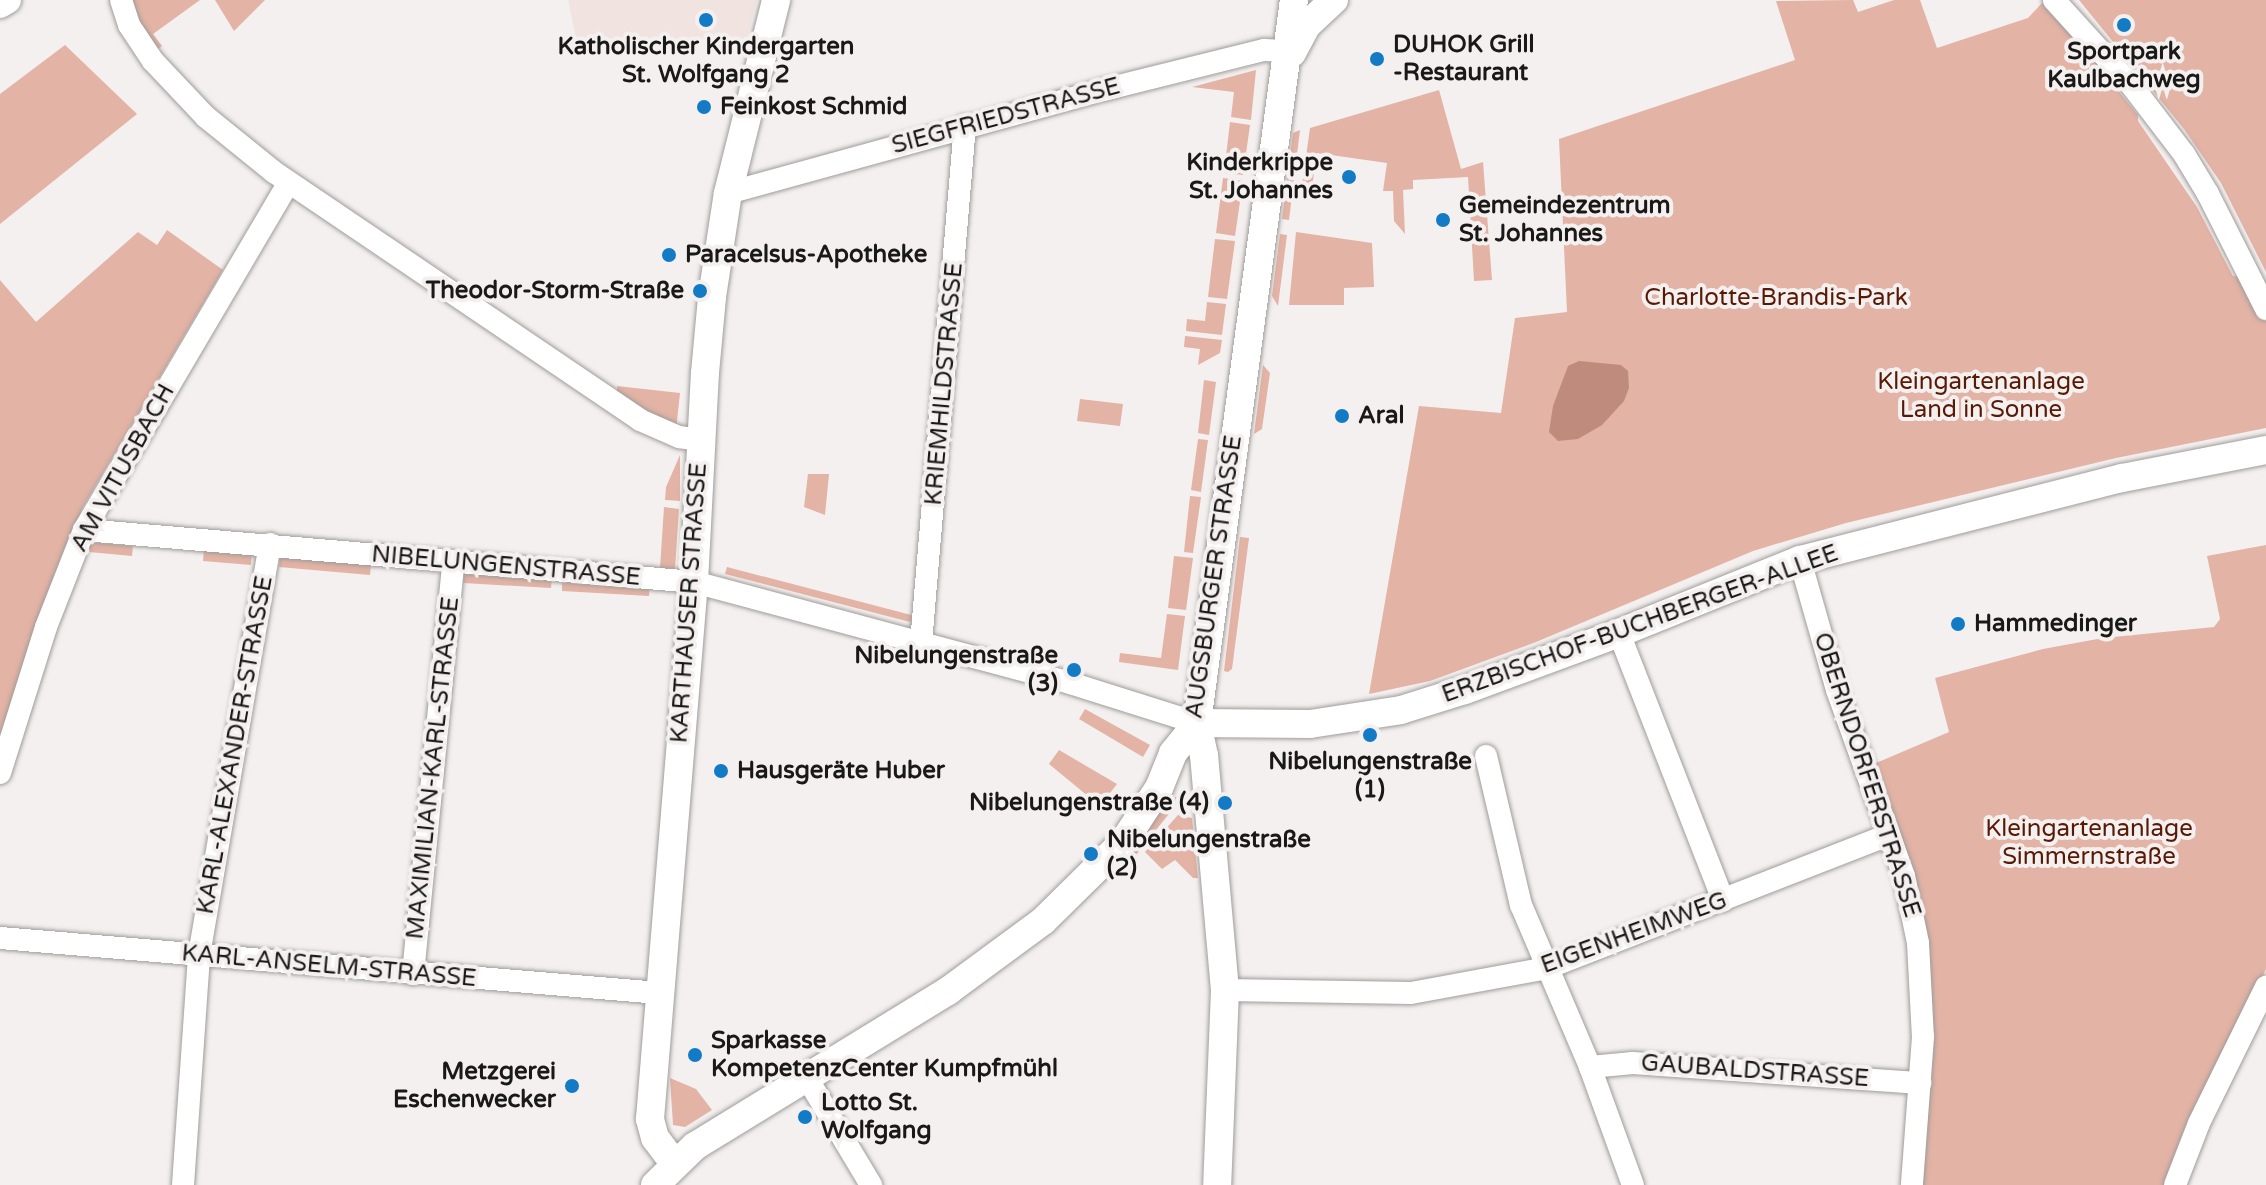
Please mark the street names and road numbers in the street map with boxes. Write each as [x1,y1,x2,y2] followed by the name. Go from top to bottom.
[889,72,1123,160] street label: SIEGFRIEDSTRASSE
[919,261,969,507] street label: KRIEMHILDSTRASSE
[65,379,181,557] street label: AM VITUSBACH
[1180,434,1248,720] street label: AUGSBURGER STRASSE
[665,462,713,744] street label: KARTHAUSER STRASSE
[1438,539,1842,709] street label: ERZBISCHOF-BUCHBERGER-ALLEE
[370,540,642,592] street label: NIBELUNGENSTRASSE
[191,574,279,916] street label: KARL-ALEXANDER-STRASSE
[401,595,465,941] street label: MAXIMILIAN-KARL-STRASSE
[1807,629,1927,921] street label: OBERNDORFERSTRASSE
[1537,886,1731,980] street label: EIGENHEIMWEG
[180,939,478,993] street label: KARL-ANSELM-STRASSE
[1640,1049,1870,1093] street label: GAUBALDSTRASSE

